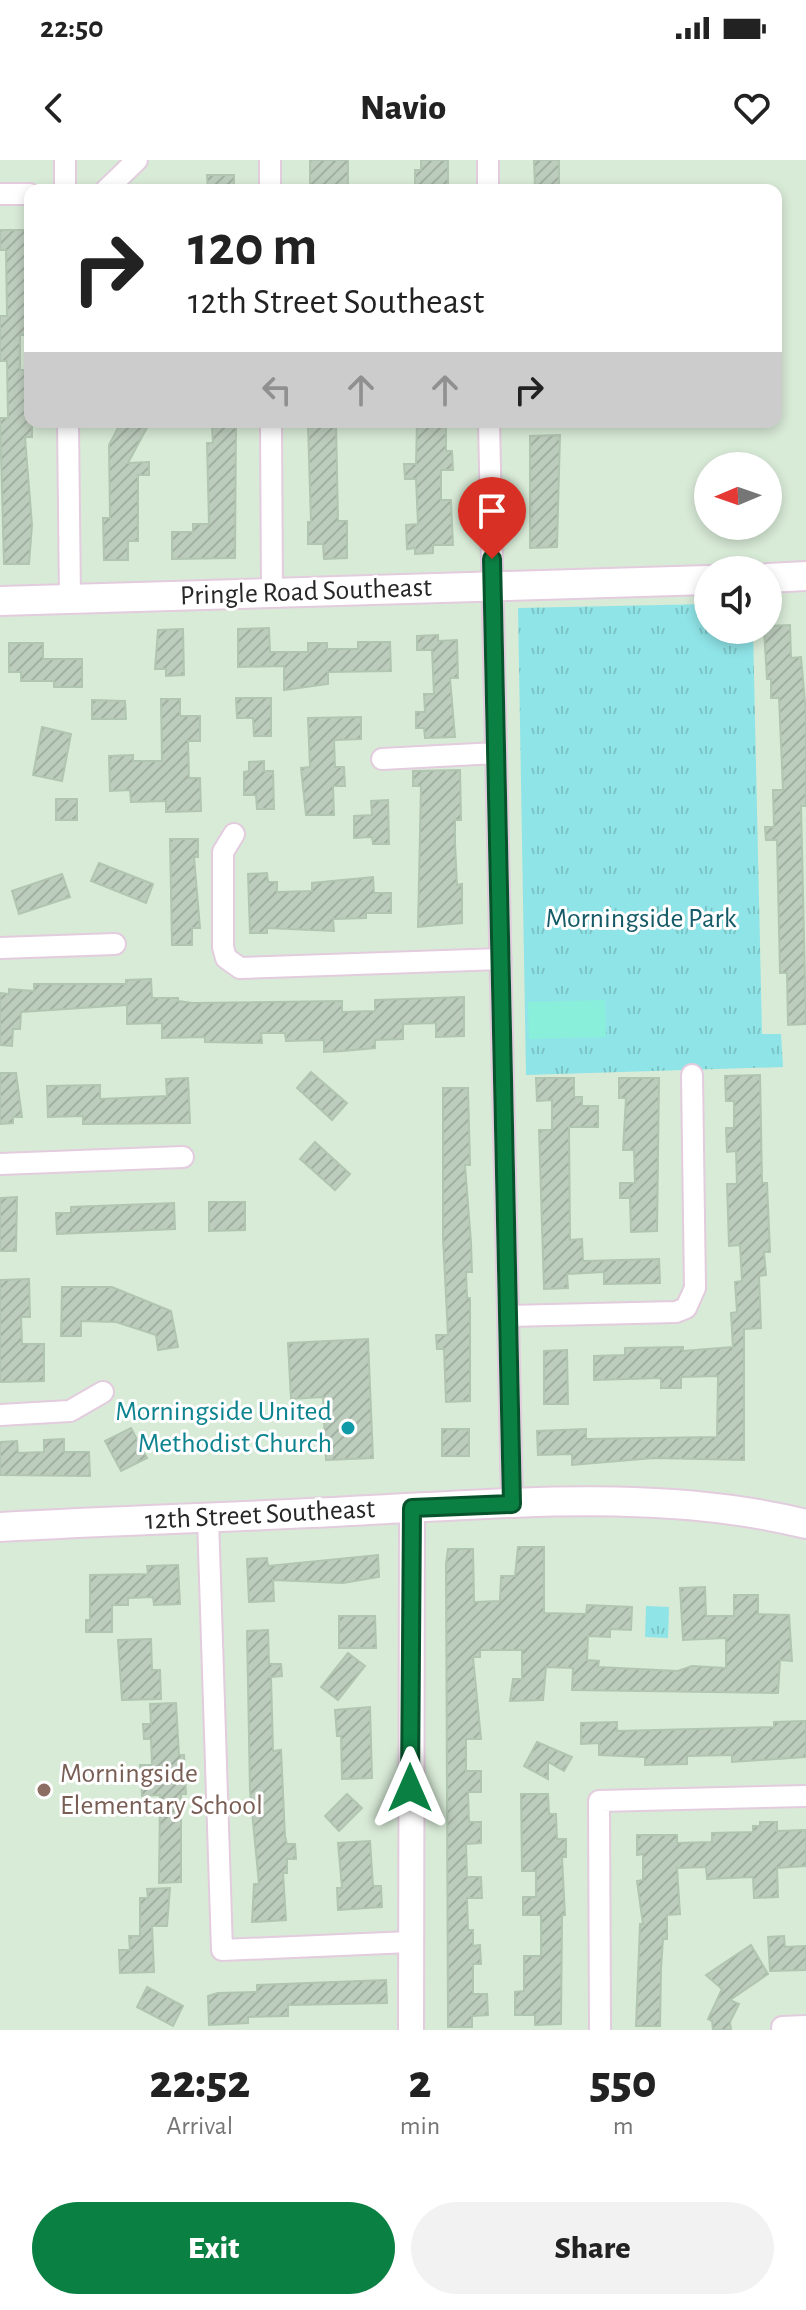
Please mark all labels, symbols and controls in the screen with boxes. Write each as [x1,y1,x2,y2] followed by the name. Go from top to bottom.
[40,13,104,43] text: 22:50
[32,86,76,130] icon: back
[730,86,774,130] icon: heart
[360,90,446,126] text: Navio
[56,216,160,320] icon: right
[188,219,317,275] text: 120 m
[188,284,484,320] text: 12th Street Southeast
[255,368,299,412] icon: left
[339,368,383,412] icon: ahead
[423,368,467,412] icon: ahead
[507,368,551,412] icon: right
[694,452,782,540] north arrow
[694,452,782,644] map controls
[458,477,526,559] pin
[470,489,514,533] icon: arrive
[694,556,782,644] button: sound
[180,574,433,610] street label: Pringle Road Southeast
[546,905,737,933] park label: Morningside Park
[115,1398,332,1458] place label: Morningside United Methodist Church
[339,1419,357,1437] marker: Morningside United Methodist Church
[144,1495,376,1535] street label: 12th Street Southeast
[368,1746,452,1830] position arrow
[60,1760,263,1820] place label: Morningside Elementary School
[35,1781,53,1799] marker: Morningside Elementary School
[149,2059,250,2107] text: 22:52
[408,2059,431,2107] text: 2
[590,2059,657,2107] text: 550
[166,2113,233,2139] text: Arrival
[400,2113,440,2139] text: min
[613,2113,634,2139] text: m
[32,2202,395,2294] button: Exit
[411,2202,774,2294] button: Share

